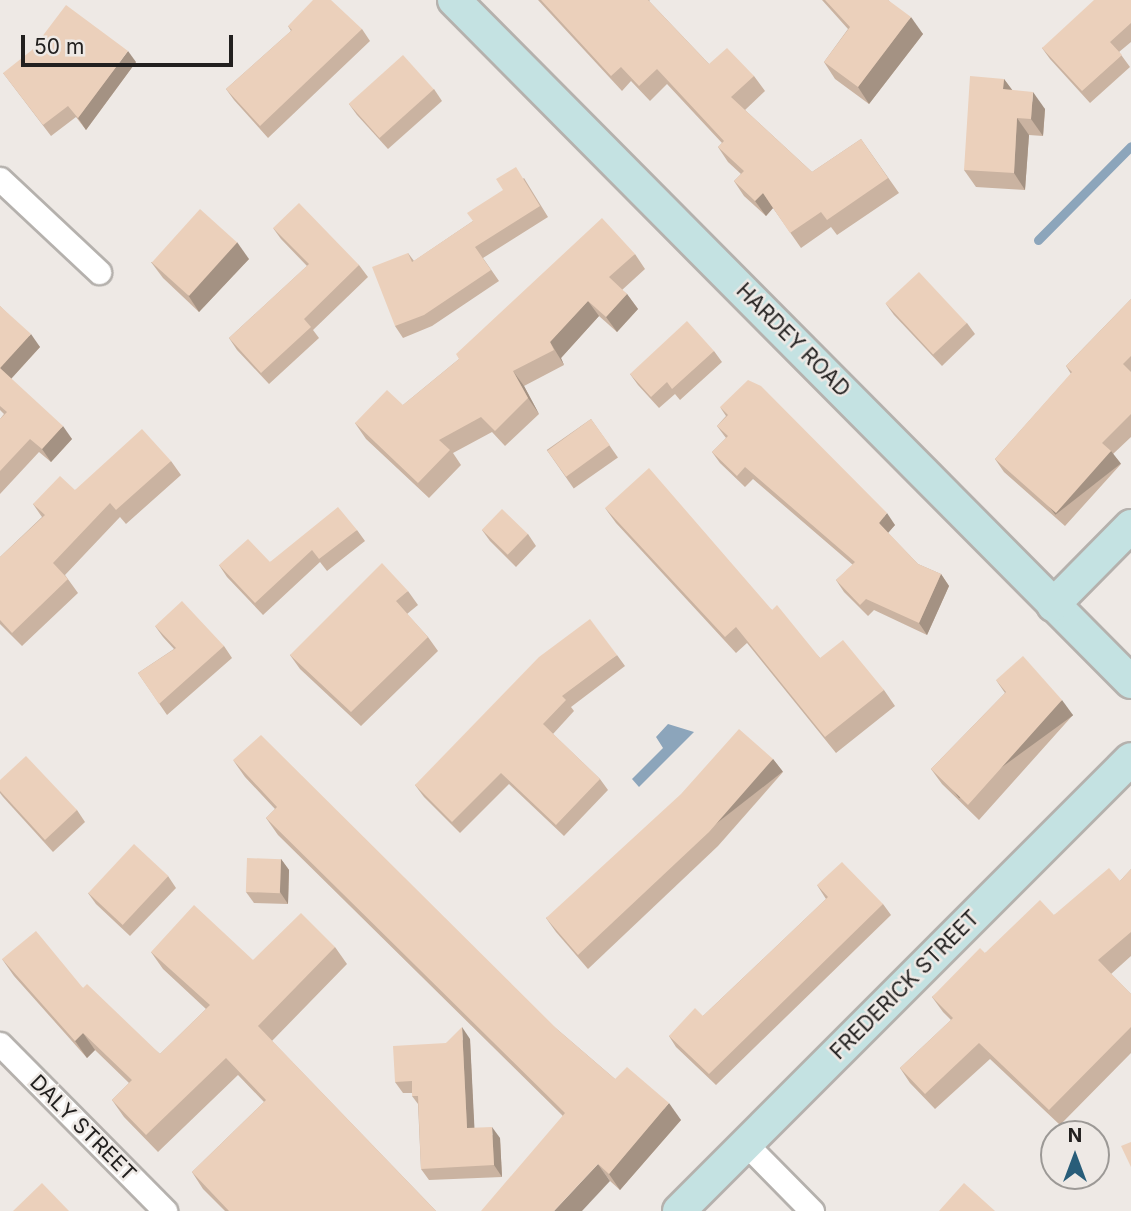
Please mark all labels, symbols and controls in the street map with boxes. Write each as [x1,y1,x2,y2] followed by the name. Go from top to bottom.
[24,21,236,65] scale bar
[34,34,84,59] text: 50 m
[731,278,855,402] street label: HARDEY ROAD
[825,905,985,1065] street label: FREDERICK STREET
[25,1070,141,1186] street label: DALY STREET
[1040,1120,1110,1190] north arrow
[1068,1124,1082,1147] text: N

